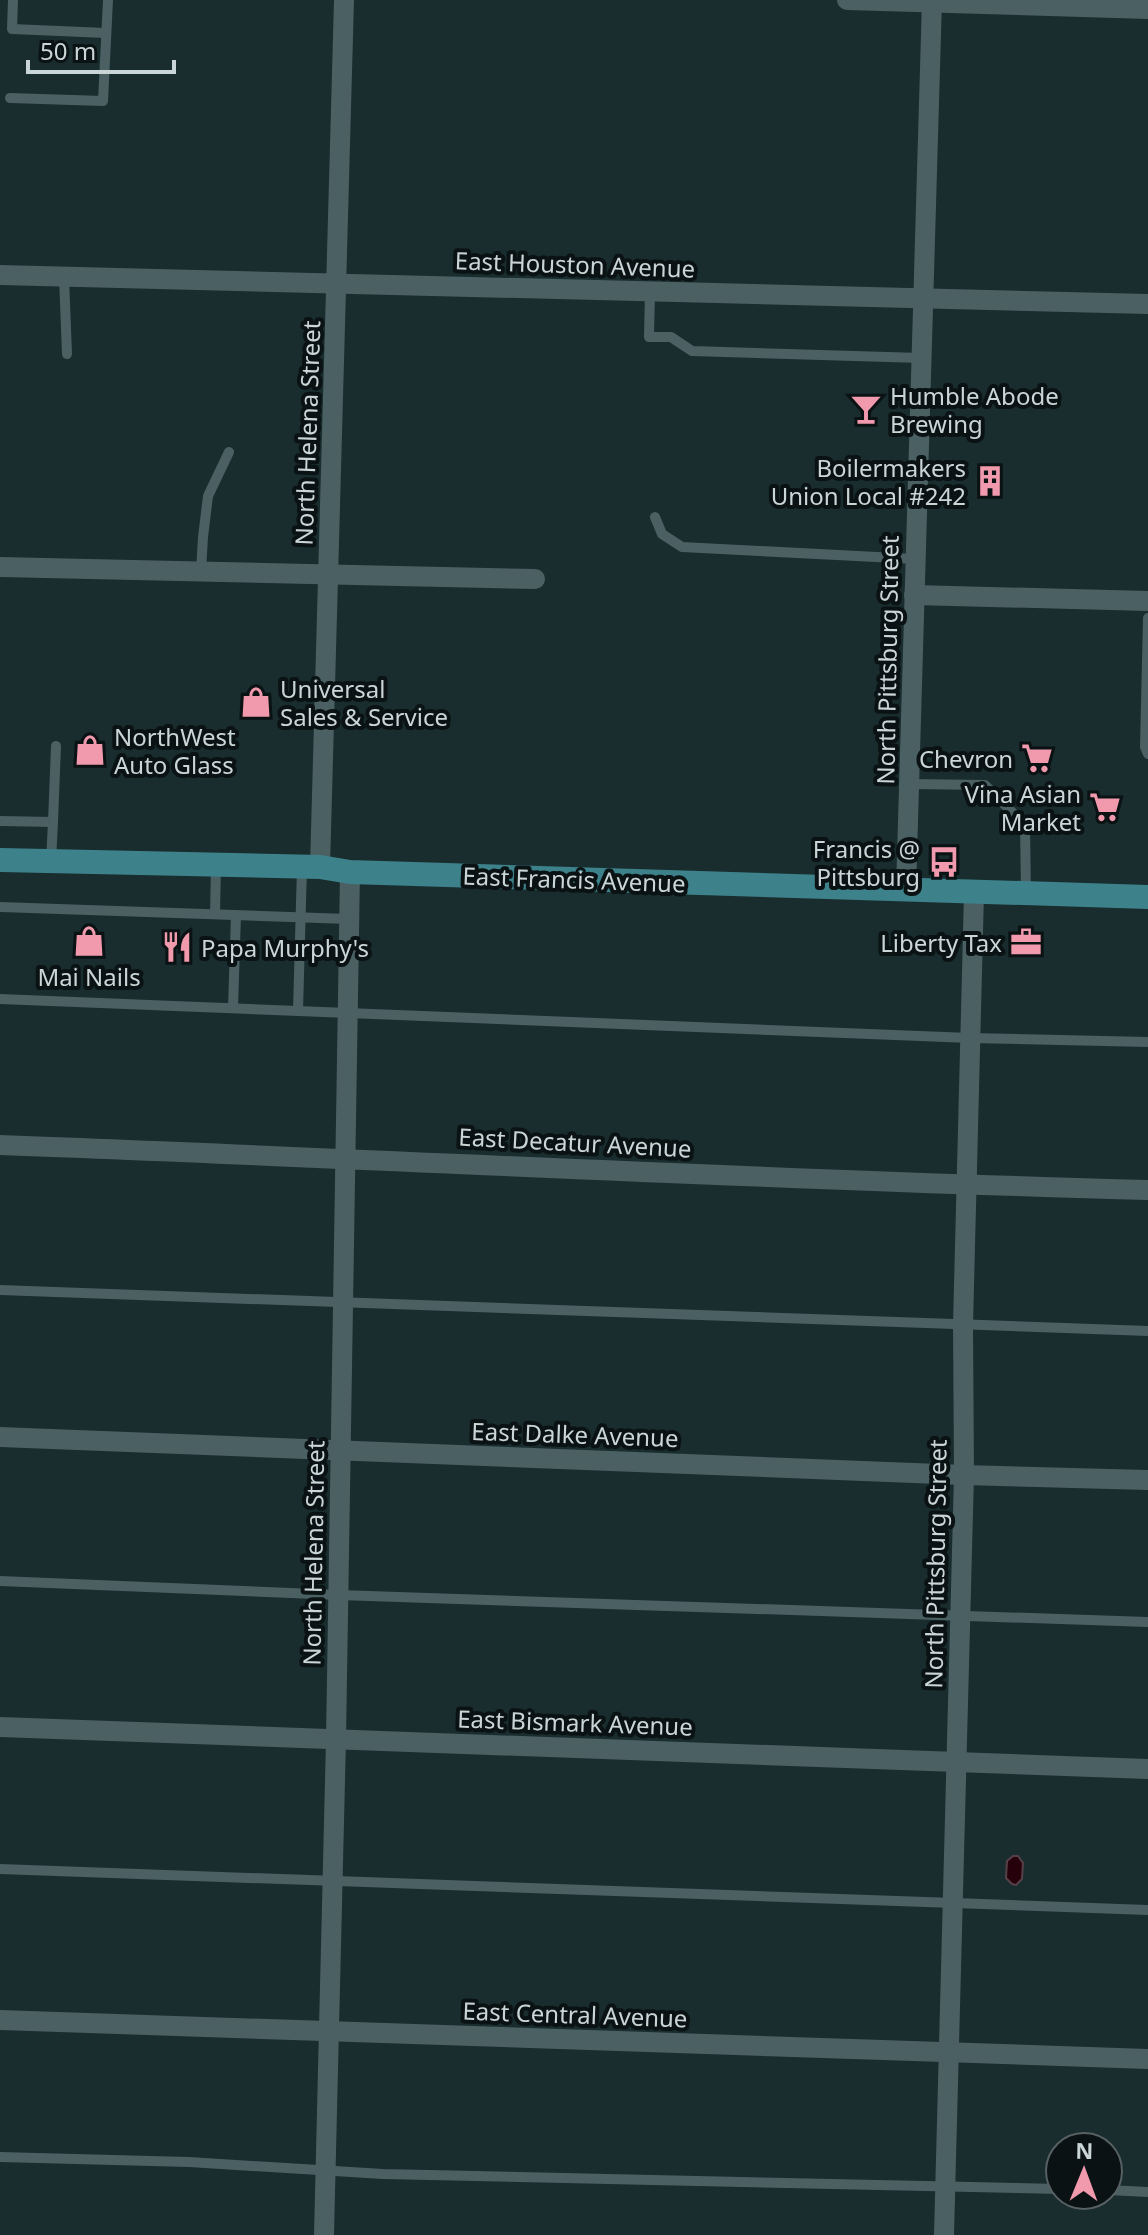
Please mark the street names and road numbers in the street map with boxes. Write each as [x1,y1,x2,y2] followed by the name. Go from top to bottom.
[454,243,696,285] street label: East Houston Avenue
[287,320,327,546] street label: North Helena Street
[868,535,906,785] street label: North Pittsburg Street
[462,859,686,899] street label: East Francis Avenue
[458,1119,692,1165] street label: East Decatur Avenue
[471,1414,679,1454] street label: East Dalke Avenue
[916,1439,954,1689] street label: North Pittsburg Street
[295,1440,331,1666] street label: North Helena Street
[457,1701,693,1743] street label: East Bismark Avenue
[462,1994,688,2034] street label: East Central Avenue

